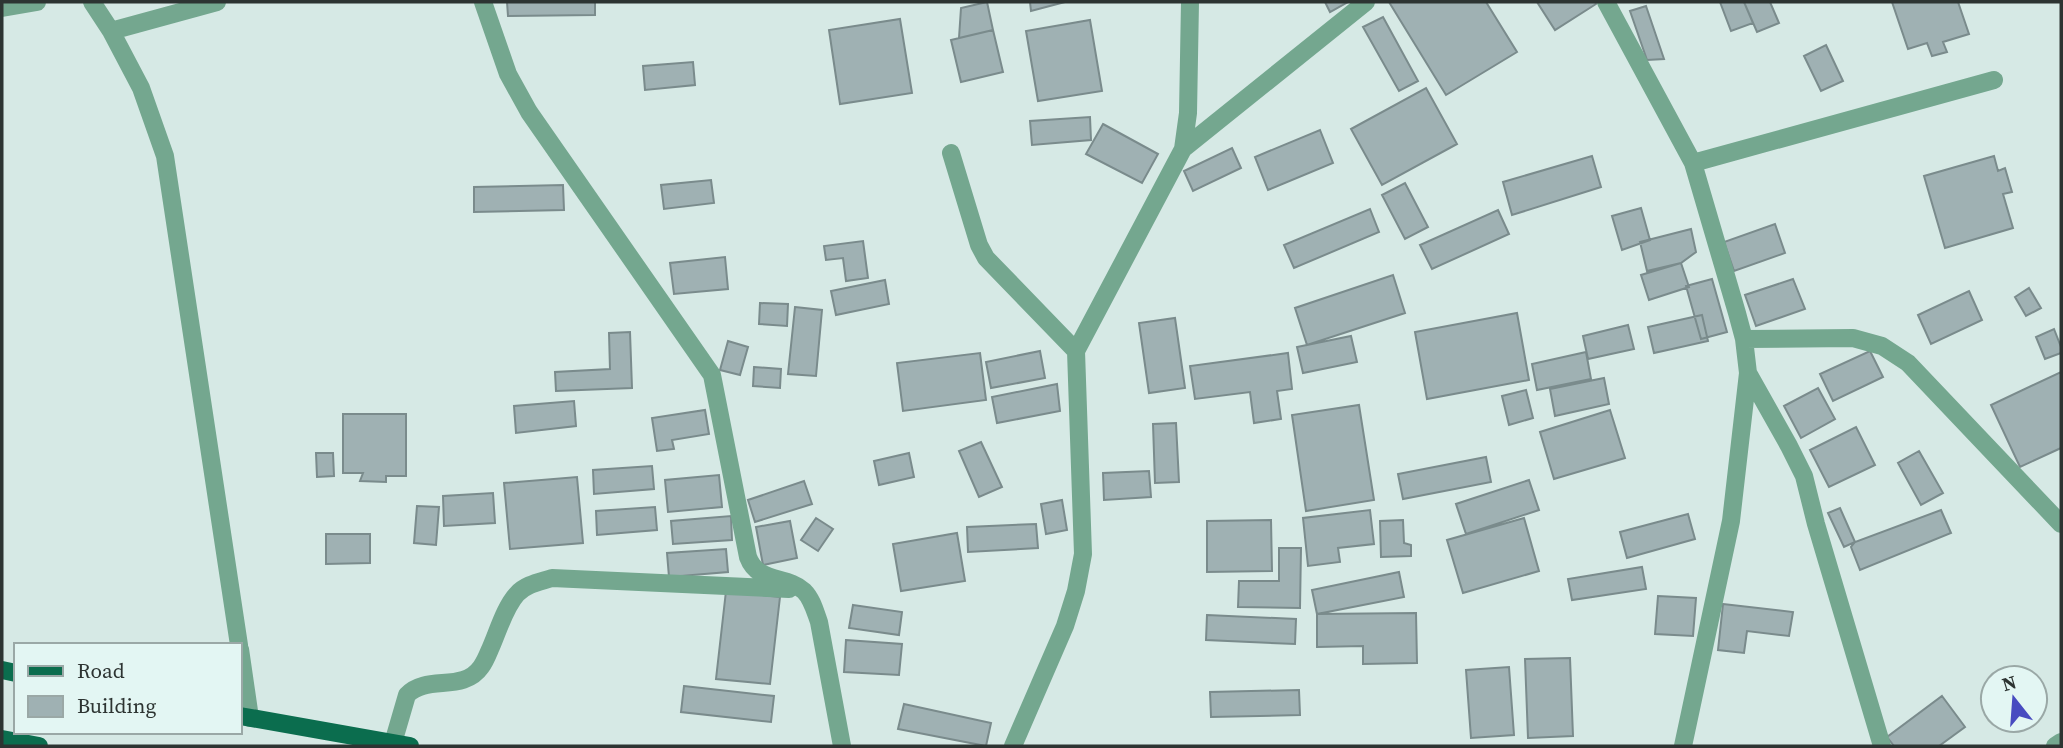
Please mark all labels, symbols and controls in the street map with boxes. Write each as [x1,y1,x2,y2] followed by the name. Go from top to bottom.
[14,643,242,734] legend
[77,656,125,685] text: Road
[1979,664,2049,734] north arrow
[1999,668,2020,697] text: N
[77,691,156,720] text: Building

